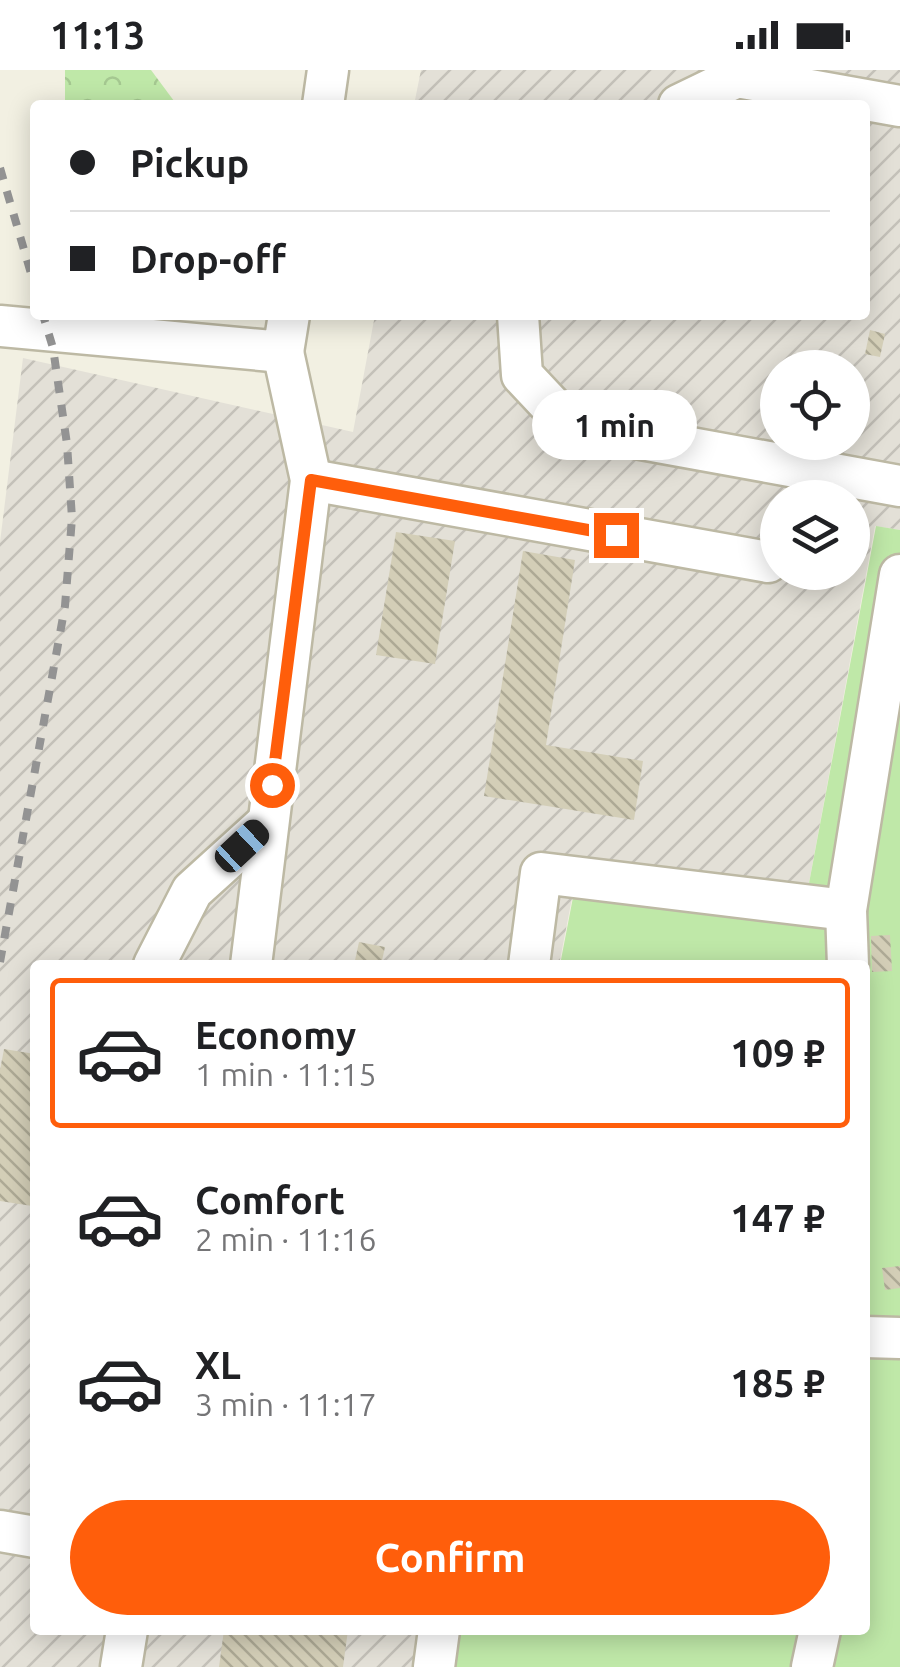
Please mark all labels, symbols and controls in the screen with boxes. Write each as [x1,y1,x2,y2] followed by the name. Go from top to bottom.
[50,14,145,56] text: 11:13
[130,142,249,184] text: Pickup
[130,238,286,280] text: Drop-off
[760,350,870,590] map controls
[760,350,870,460] button: locate
[534,390,698,460] callout: 1 min
[574,407,655,443] text: 1 min
[760,480,870,590] button: layers
[594,513,639,558] route end
[250,763,295,808] route start
[210,815,274,877] car
[75,1008,165,1098] icon: car
[195,1014,356,1056] text: Economy
[730,1032,825,1074] text: 109 ₽
[195,1056,377,1092] text: 1 min · 11:15
[75,1173,165,1263] icon: car
[195,1179,345,1221] text: Comfort
[730,1197,825,1239] text: 147 ₽
[195,1221,377,1257] text: 2 min · 11:16
[75,1338,165,1428] icon: car
[195,1344,241,1386] text: XL
[730,1362,825,1404] text: 185 ₽
[195,1386,377,1422] text: 3 min · 11:17
[70,1500,830,1615] button: Confirm

